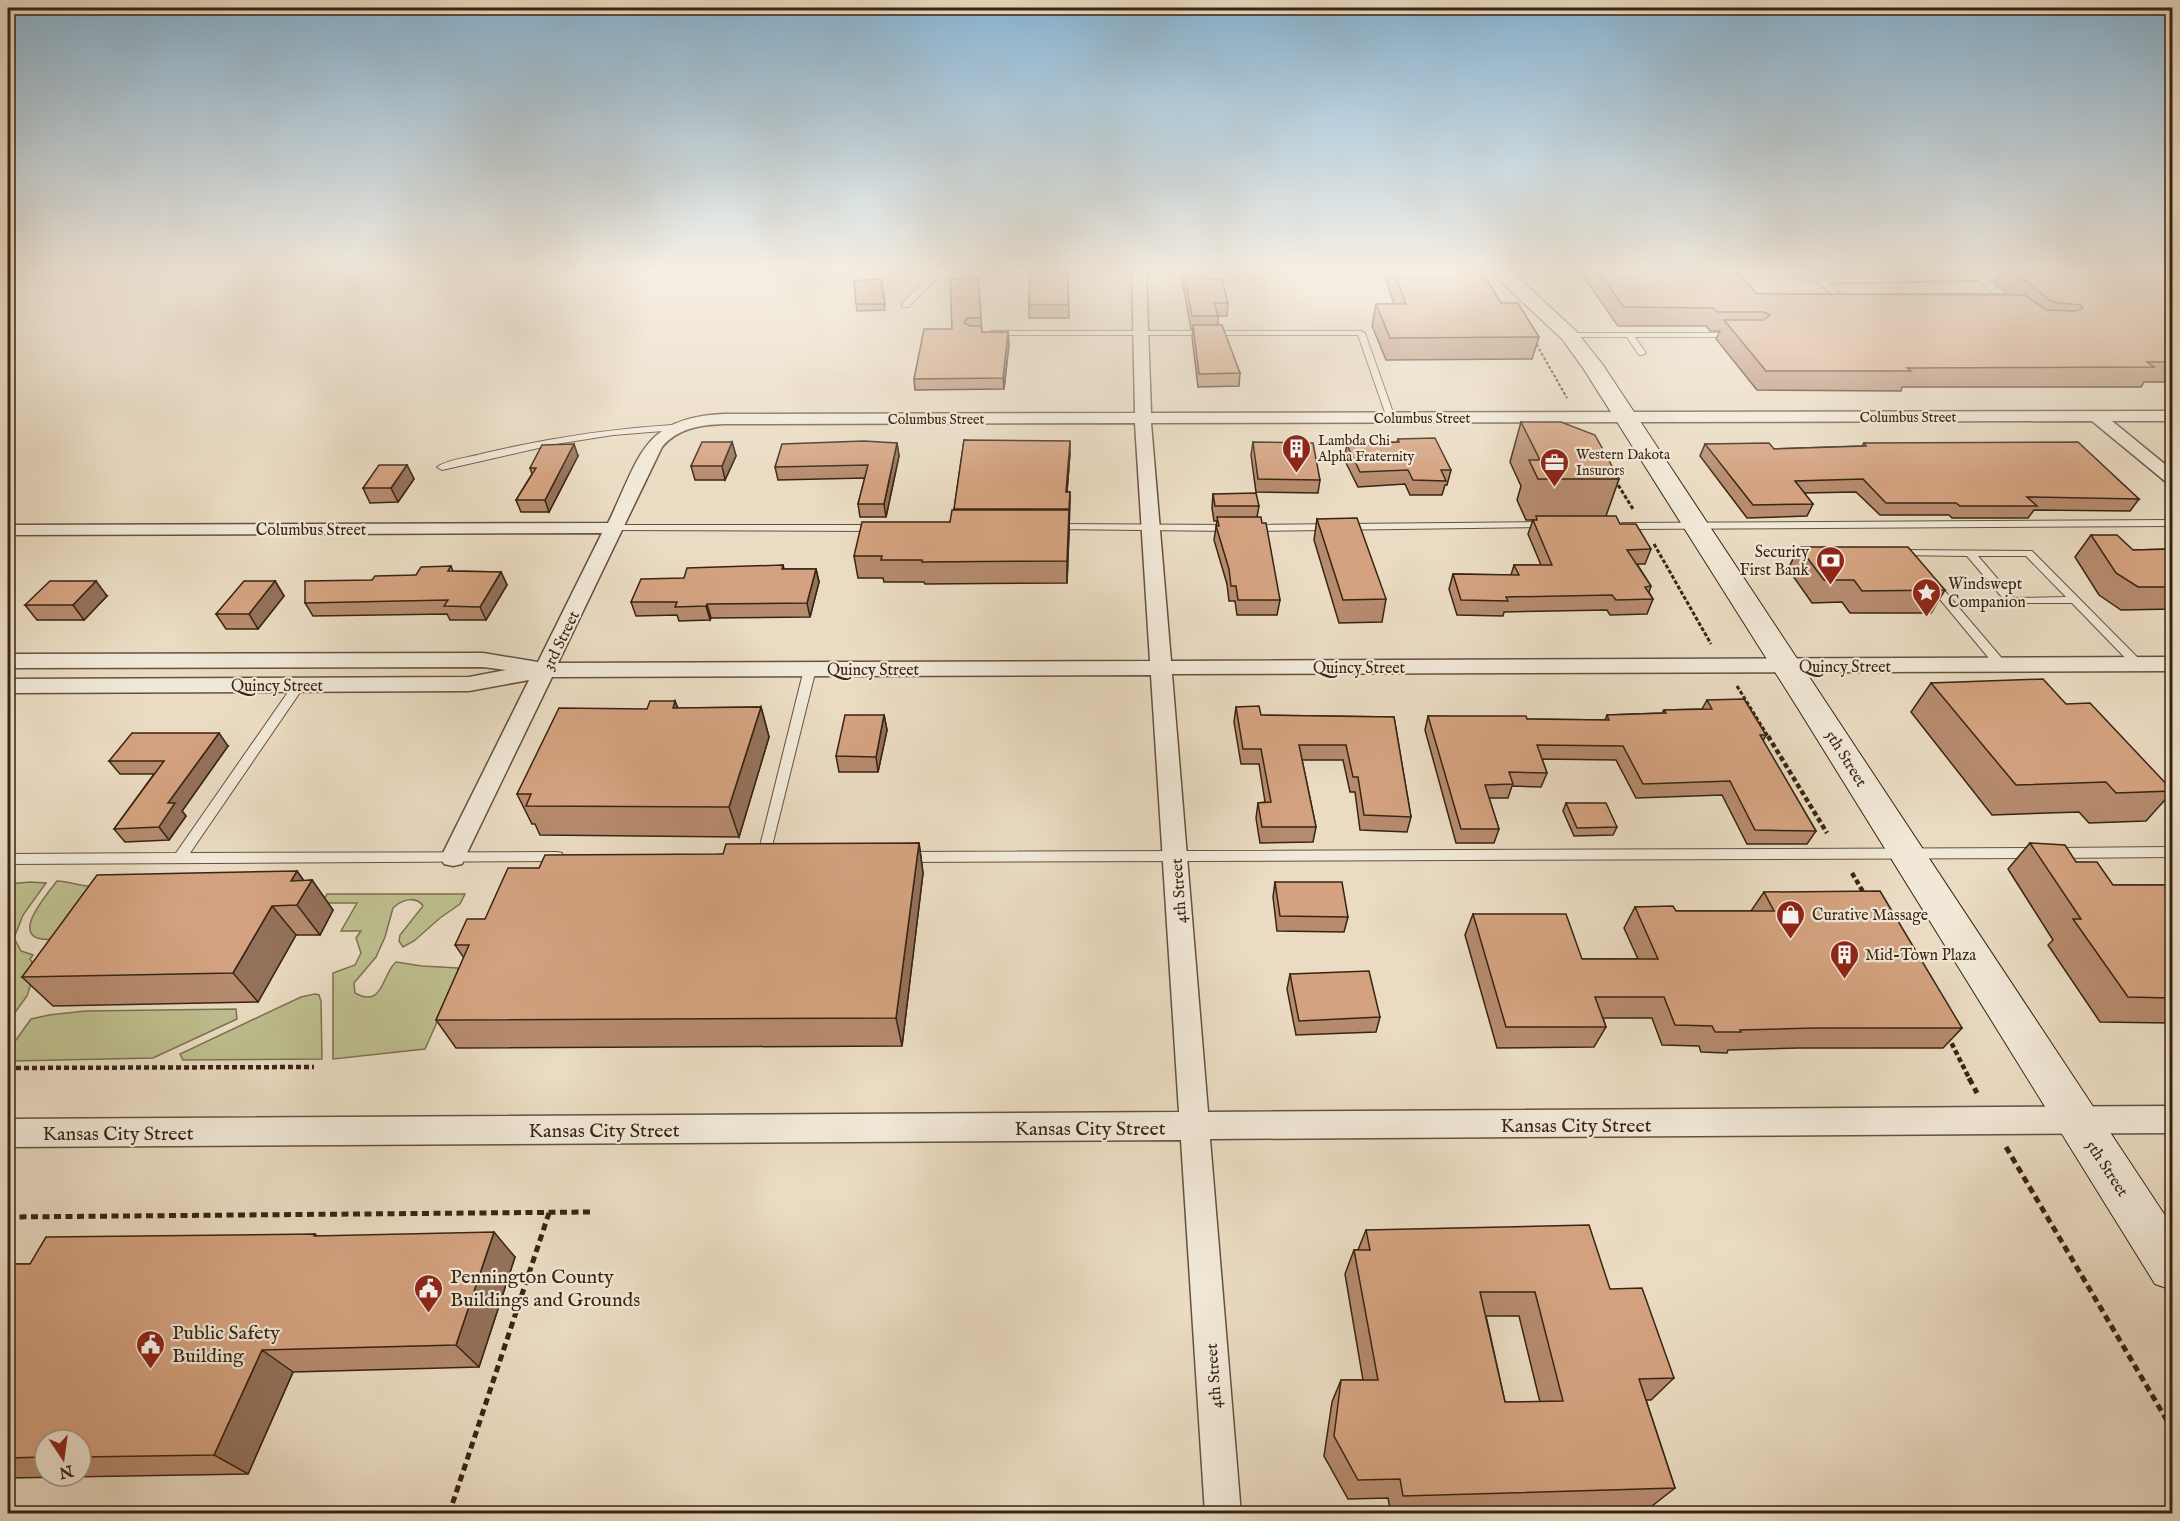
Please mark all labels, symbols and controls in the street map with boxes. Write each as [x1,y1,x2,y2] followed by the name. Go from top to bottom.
[1860,409,1957,427] street label: Columbus Street
[1374,410,1471,428] street label: Columbus Street
[888,411,985,429] street label: Columbus Street
[1281,432,1313,474] building icon: Lambda Chi Alpha Fraternity
[1317,432,1415,466] place label: Lambda Chi Alpha Fraternity
[1539,446,1571,488] office icon: Western Dakota Insurors
[1576,446,1671,480] place label: Western Dakota Insurors
[256,521,367,541] street label: Columbus Street
[1739,543,1809,581] place label: Security First Bank
[1814,544,1846,586] bank icon: Security First Bank
[1948,575,2026,613] place label: Windswept Companion
[1911,576,1943,618] place icon: Windswept Companion
[539,607,585,674] street label: 3rd Street
[1799,658,1892,678] street label: Quincy Street
[1313,659,1406,679] street label: Quincy Street
[827,661,920,681] street label: Quincy Street
[231,677,324,697] street label: Quincy Street
[1820,727,1871,792] street label: 5th Street
[1168,857,1192,924] street label: 4th Street
[1775,898,1807,940] shop icon: Curative Massage
[1812,906,1928,926] place label: Curative Massage
[1828,938,1860,980] building icon: Mid-Town Plaza
[1865,946,1976,966] place label: Mid-Town Plaza
[1500,1114,1652,1139] street label: Kansas City Street
[1014,1117,1166,1142] street label: Kansas City Street
[528,1119,680,1144] street label: Kansas City Street
[42,1122,194,1147] street label: Kansas City Street
[2081,1137,2132,1201] street label: 5th Street
[450,1265,640,1313] place label: Pennington County Buildings and Grounds
[413,1272,445,1314] public building icon: Pennington County Buildings and Grounds
[172,1321,280,1369] place label: Public Safety Building
[135,1328,167,1370] public building icon: Public Safety Building
[1203,1342,1227,1409] street label: 4th Street
[33,1428,93,1488] north arrow
[57,1459,76,1482] text: N

